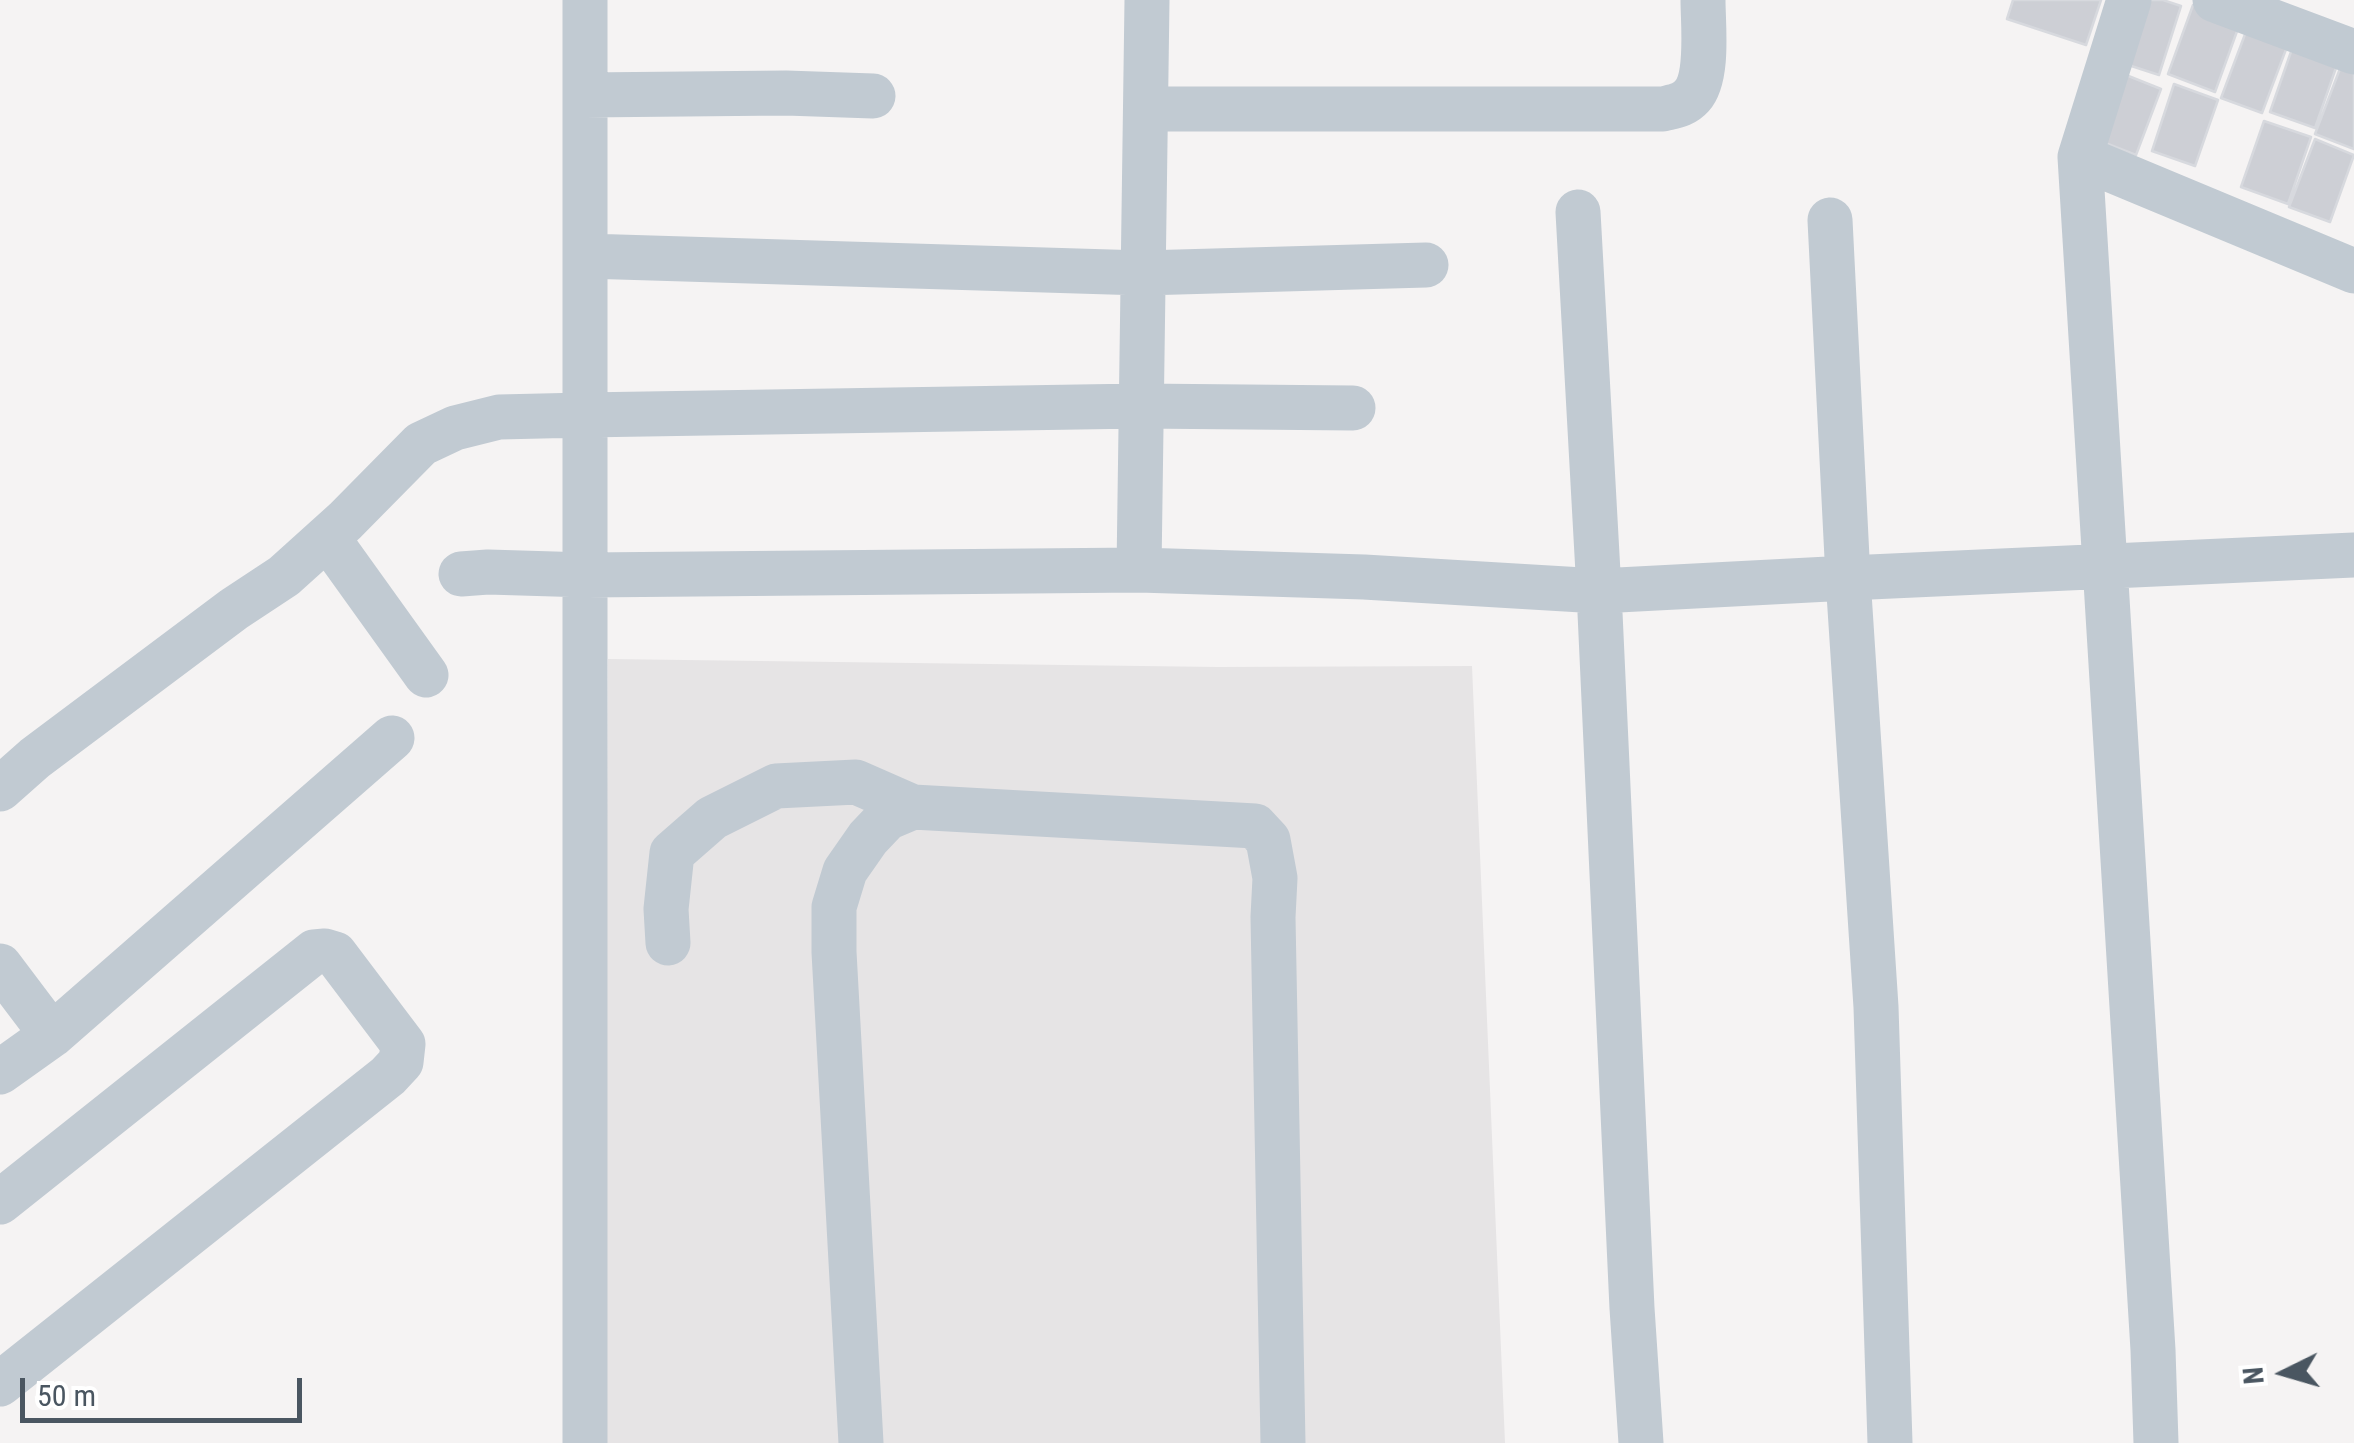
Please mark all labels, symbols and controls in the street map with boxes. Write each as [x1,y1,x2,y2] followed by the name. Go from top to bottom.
[2234,1323,2334,1423] north arrow
[25,1358,308,1420] scale bar
[2236,1366,2271,1386] text: N
[37,1378,96,1413] text: 50 m

